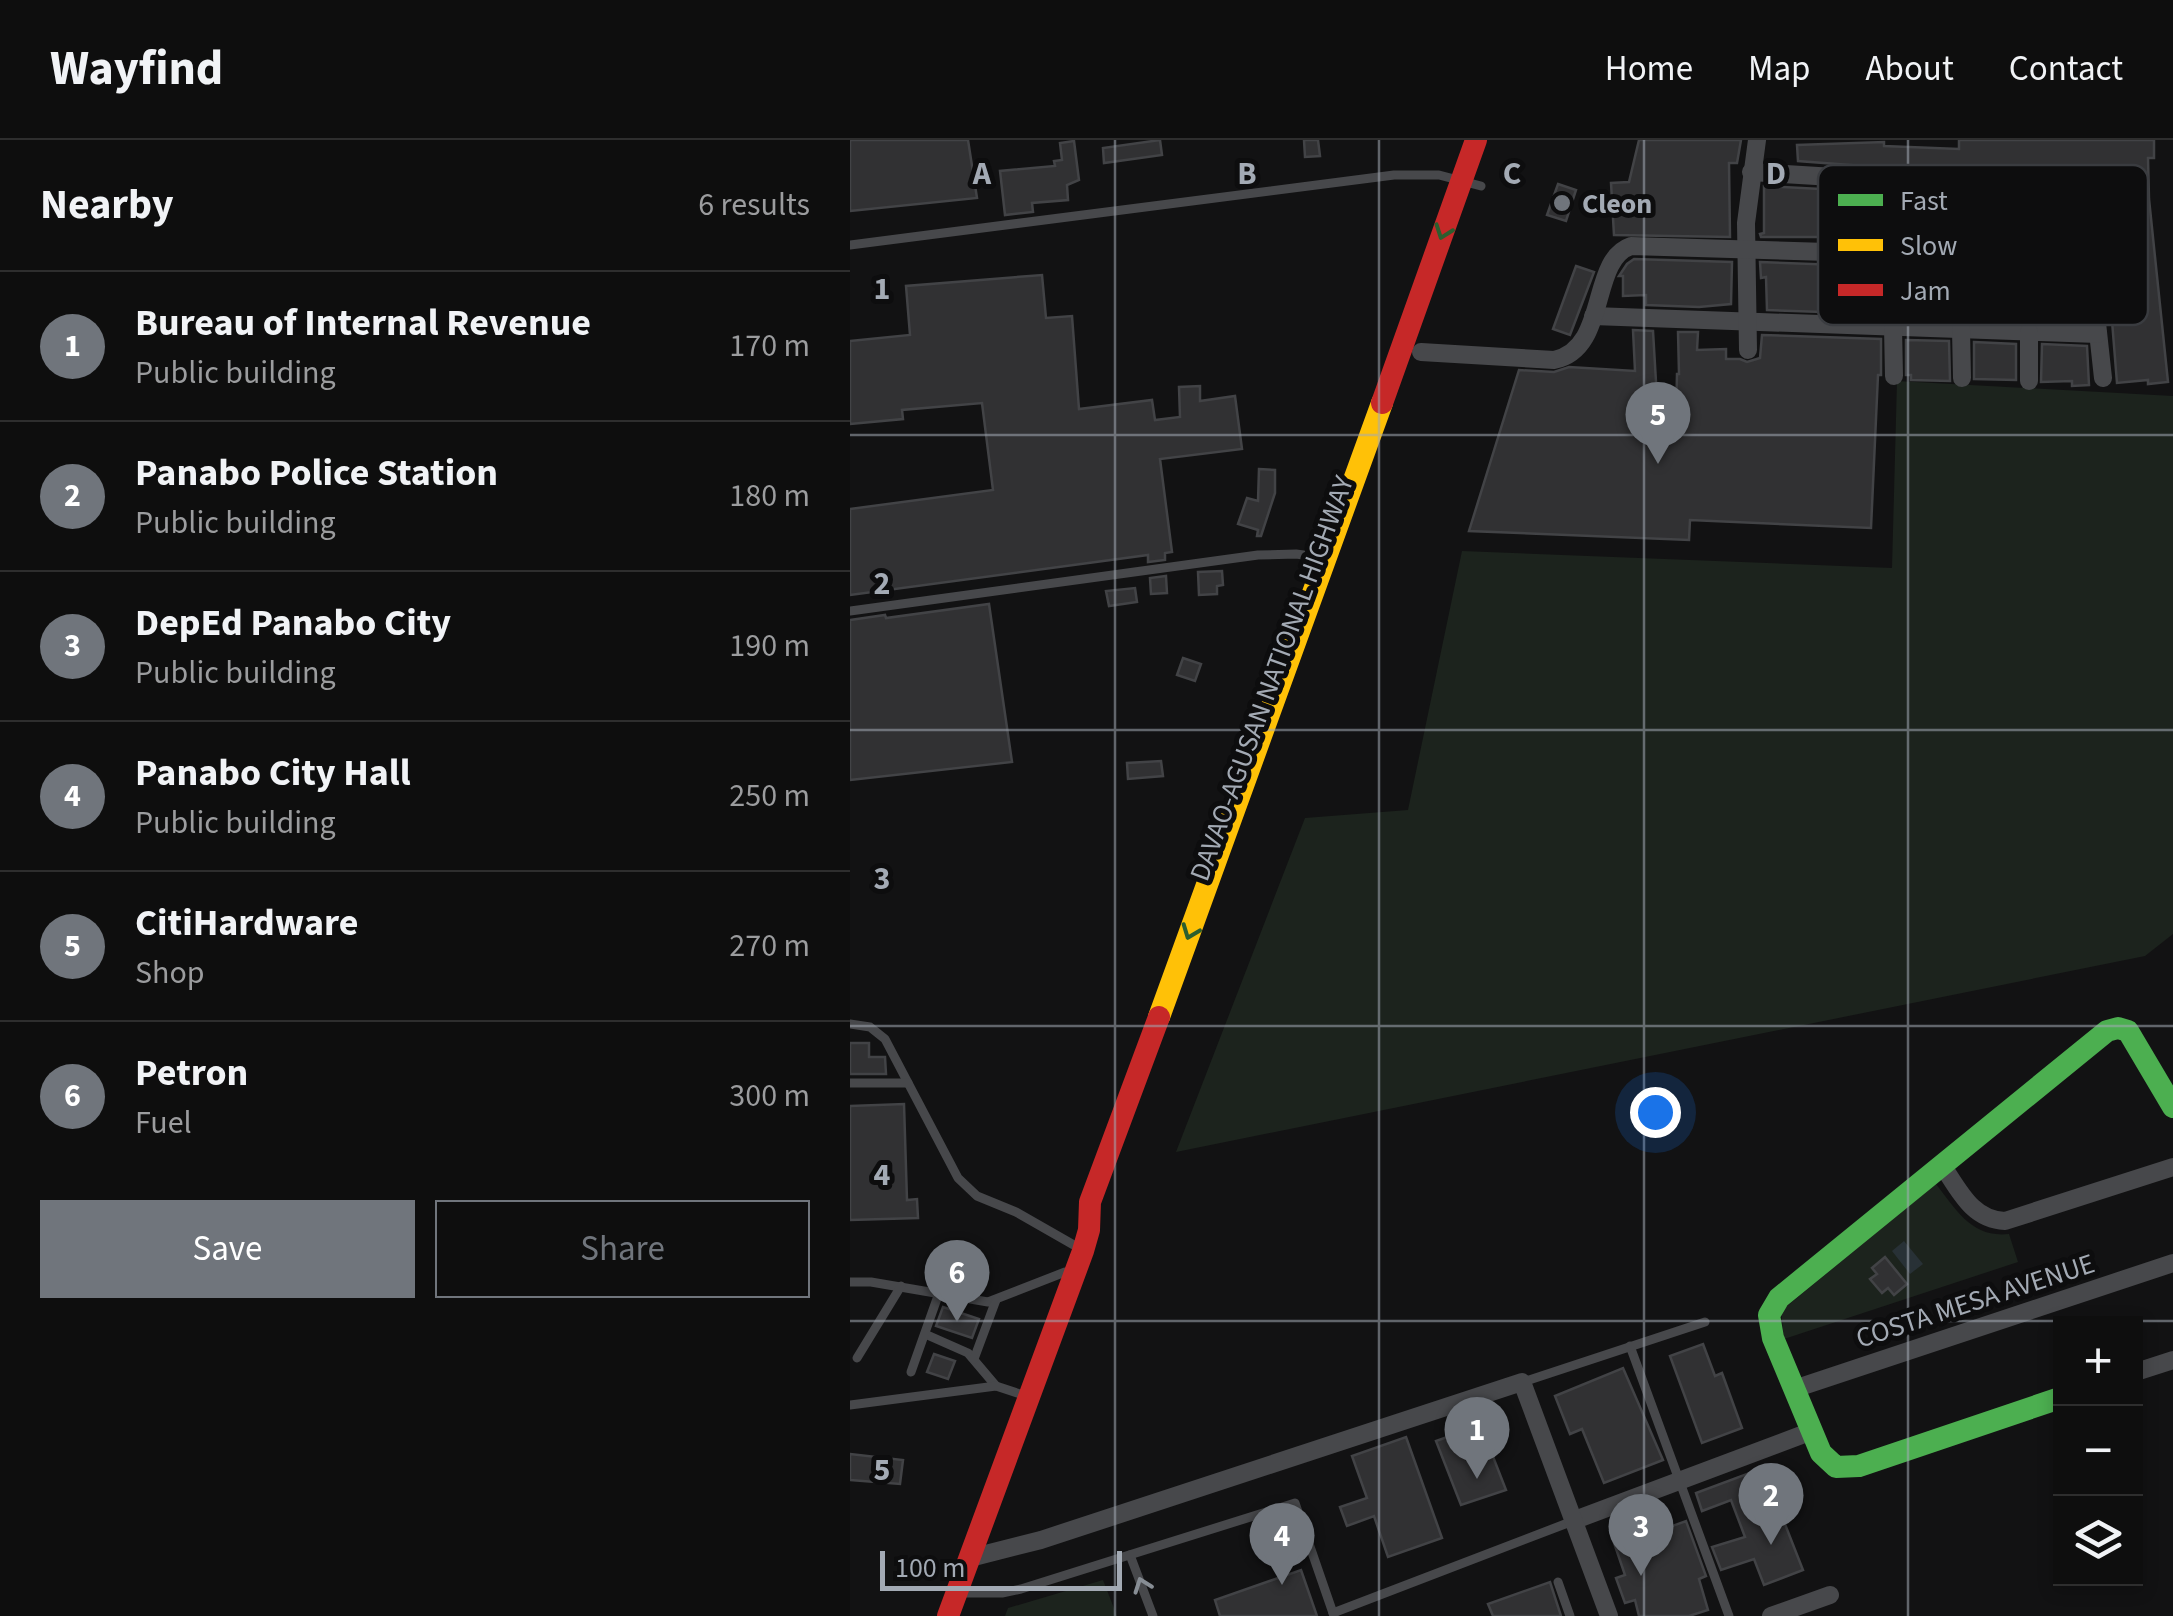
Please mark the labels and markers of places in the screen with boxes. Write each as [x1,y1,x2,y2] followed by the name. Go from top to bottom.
[1582,184,1652,224] place label: Cleon
[1551,192,1573,214] marker: Cleon
[1626,382,1690,464] pin: 5
[924,1240,990,1322] pin: 6
[1444,1396,1510,1479] pin: 1
[1738,1462,1804,1545] pin: 2
[1608,1494,1674,1576] pin: 3
[1250,1502,1314,1585] pin: 4

